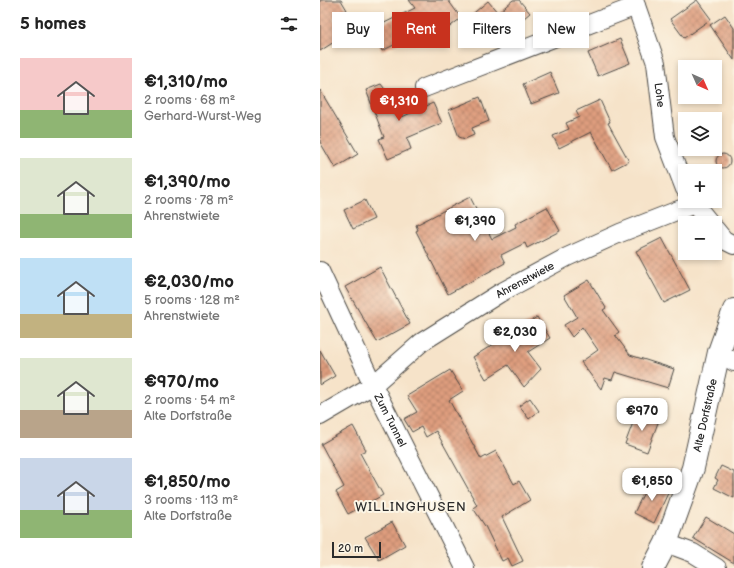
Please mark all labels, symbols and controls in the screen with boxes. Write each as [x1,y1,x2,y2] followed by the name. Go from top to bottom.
[332,12,384,48] chip: Buy
[392,12,450,48] chip: Rent
[458,12,525,48] chip: Filters
[533,12,589,48] chip: New
[278,13,300,35] icon: filters
[20,14,86,34] text: 5 homes
[678,60,722,104] north arrow
[678,60,722,260] map controls
[144,72,228,92] text: €1,310/mo
[52,74,100,122] icon: home
[652,82,668,109] street label: Lohe
[366,88,432,122] pin: €1,310
[144,92,235,108] text: 2 rooms · 68 m²
[379,93,419,109] text: €1,310
[144,108,262,124] text: Gerhard-Wurst-Weg
[678,112,722,156] button: layers
[678,164,722,208] button: +
[144,172,230,192] text: €1,390/mo
[52,174,100,222] icon: home
[144,192,234,208] text: 2 rooms · 78 m²
[144,208,220,224] text: Ahrenstwiete
[442,208,508,242] pin: €1,390
[454,213,496,229] text: €1,390
[678,216,722,260] button: −
[493,258,557,301] street label: Ahrenstwiete
[144,272,234,292] text: €2,030/mo
[52,274,100,322] icon: home
[144,292,240,308] text: 5 rooms · 128 m²
[144,308,220,324] text: Ahrenstwiete
[482,319,548,353] pin: €2,030
[493,324,537,340] text: €2,030
[144,372,219,392] text: €970/mo
[52,374,100,422] icon: home
[690,377,719,453] street label: Alte Dorfstraße
[371,390,409,449] street label: Zum Tunnel
[144,392,235,408] text: 2 rooms · 54 m²
[618,398,666,432] pin: €970
[626,403,658,419] text: €970
[144,408,232,424] text: Alte Dorfstraße
[619,468,685,502] pin: €1,850
[144,472,231,492] text: €1,850/mo
[631,473,673,489] text: €1,850
[52,474,100,522] icon: home
[144,492,238,508] text: 3 rooms · 113 m²
[355,499,467,515] district label: WILLINGHUSEN
[144,508,232,524] text: Alte Dorfstraße
[332,540,381,559] scale bar
[338,542,363,555] text: 20 m

